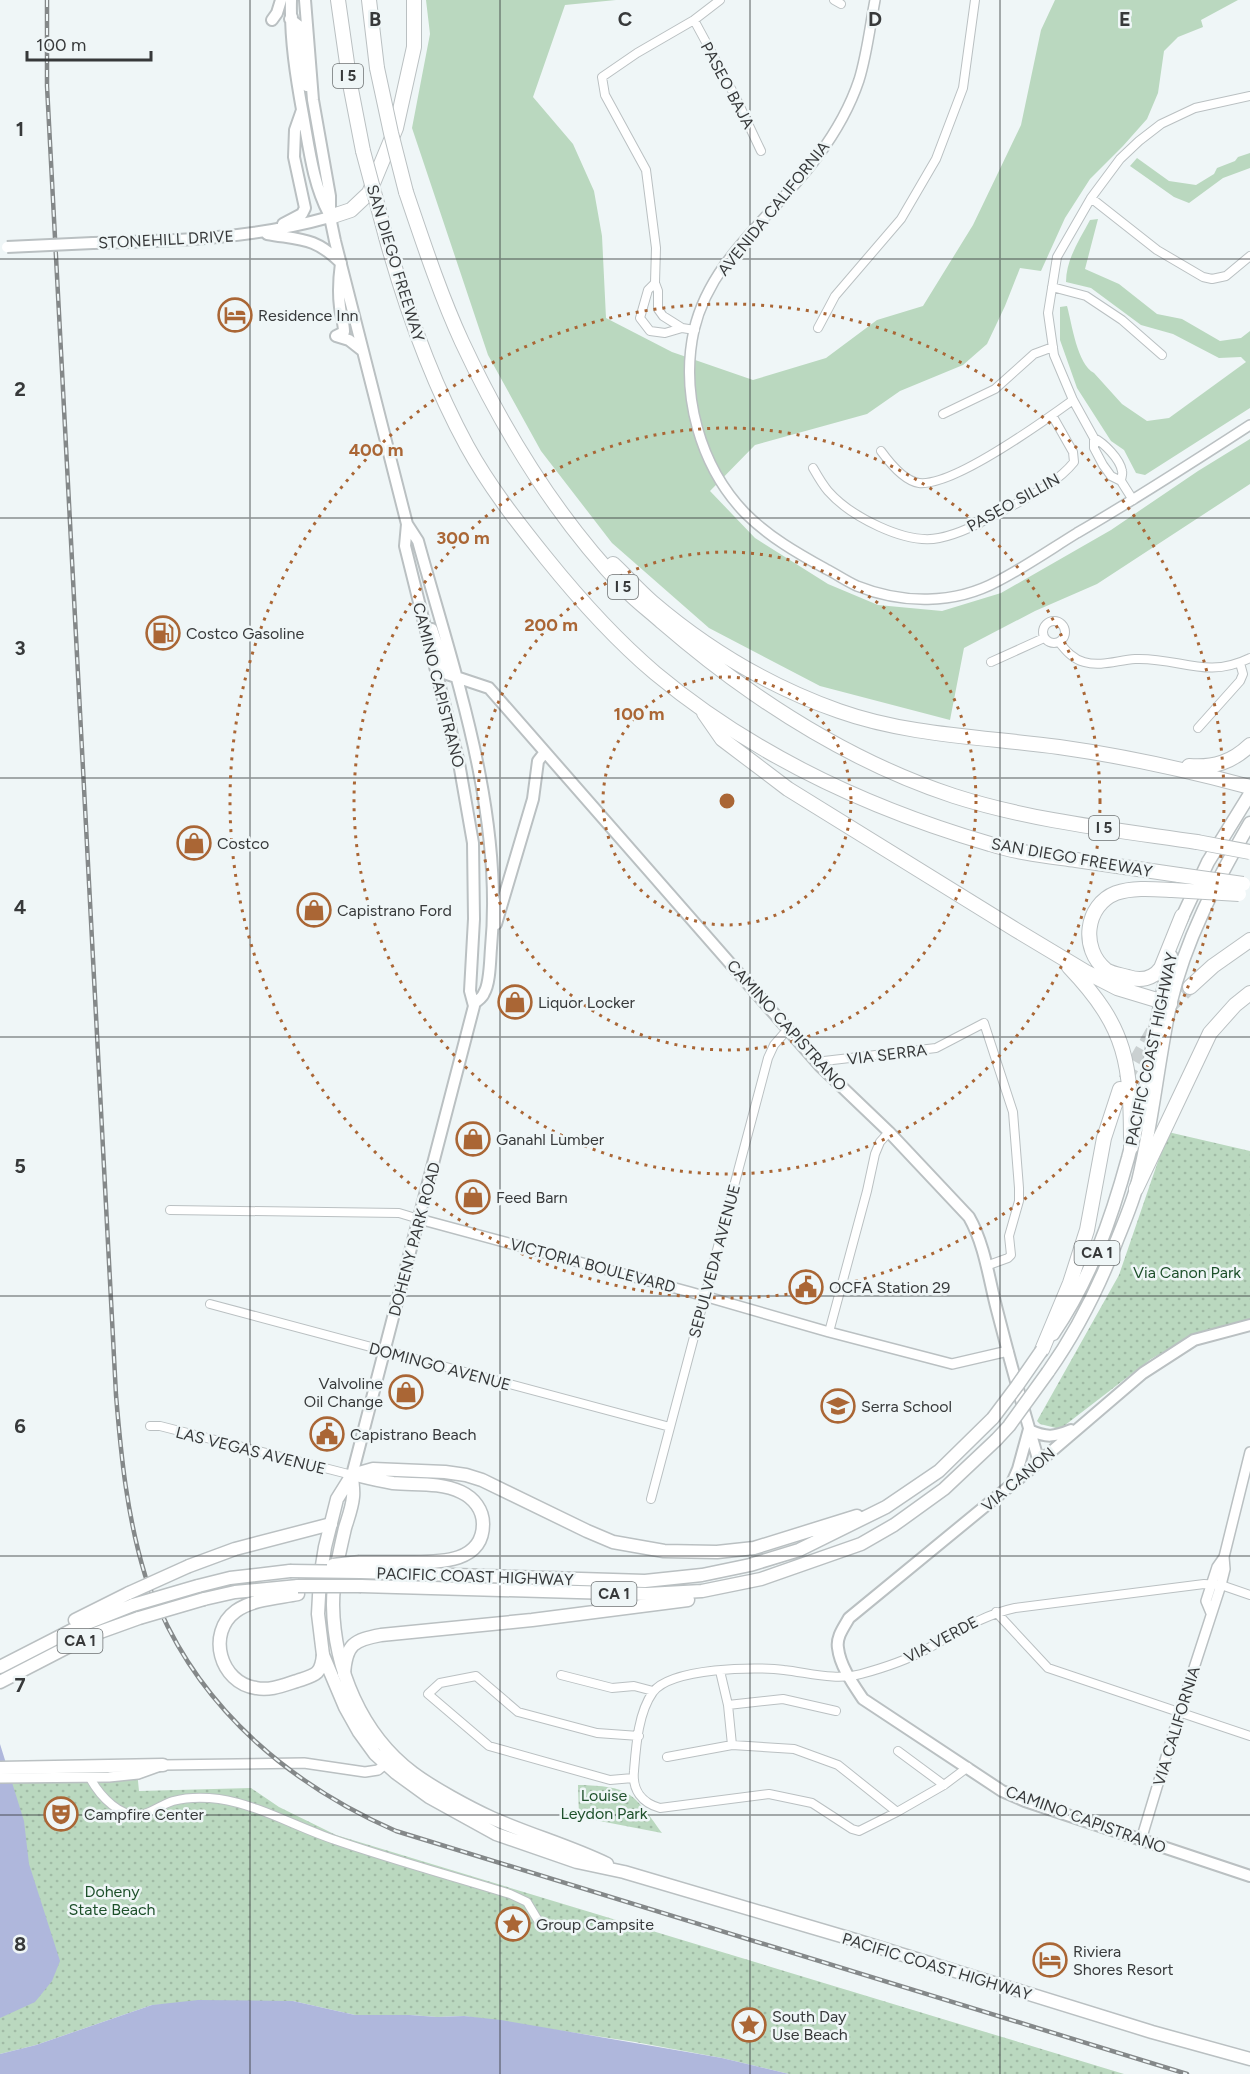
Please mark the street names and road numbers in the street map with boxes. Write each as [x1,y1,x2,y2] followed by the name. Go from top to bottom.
[697,39,758,132] street label: PASEO BAJA
[333,64,363,88] road number: I 5
[713,137,833,279] street label: AVENIDA CALIFORNIA
[363,182,429,344] street label: SAN DIEGO FREEWAY
[98,226,234,253] street label: STONEHILL DRIVE
[963,469,1063,536] street label: PASEO SILLIN
[608,575,638,599] road number: I 5
[409,601,468,770] street label: CAMINO CAPISTRANO
[1089,816,1119,840] road number: I 5
[990,834,1154,881] street label: SAN DIEGO FREEWAY
[1122,950,1181,1148] street label: PACIFIC COAST HIGHWAY
[723,956,850,1095] street label: CAMINO CAPISTRANO
[846,1040,928,1069] street label: VIA SERRA
[385,1160,444,1318] street label: DOHENY PARK ROAD
[685,1182,744,1340] street label: SEPULVEDA AVENUE
[508,1234,678,1297] street label: VICTORIA BOULEVARD
[1074,1241,1120,1265] road number: CA 1
[367,1338,513,1395] street label: DOMINGO AVENUE
[174,1423,328,1478] street label: LAS VEGAS AVENUE
[978,1443,1059,1516] street label: VIA CANON
[376,1564,574,1589] street label: PACIFIC COAST HIGHWAY
[592,1582,636,1606] road number: CA 1
[901,1612,982,1667] street label: VIA VERDE
[58,1629,103,1653] road number: CA 1
[1149,1664,1204,1788] street label: VIA CALIFORNIA
[1003,1782,1169,1857] street label: CAMINO CAPISTRANO
[840,1929,1034,2004] street label: PACIFIC COAST HIGHWAY

